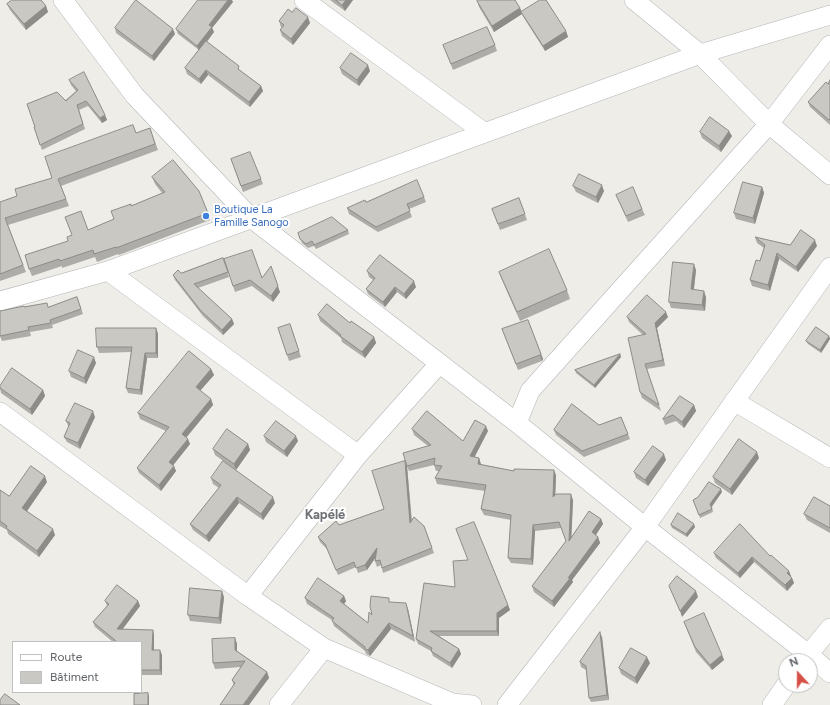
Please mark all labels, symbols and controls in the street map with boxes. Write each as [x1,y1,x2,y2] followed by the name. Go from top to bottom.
[214,203,289,229] place label: Boutique La Famille Sanogo
[201,211,211,221] marker: Boutique La Famille Sanogo
[305,507,345,523] district label: Kapélé
[12,641,142,693] legend
[50,650,82,664] text: Route
[778,653,818,693] north arrow
[788,655,800,670] text: N
[50,670,99,684] text: Bâtiment

